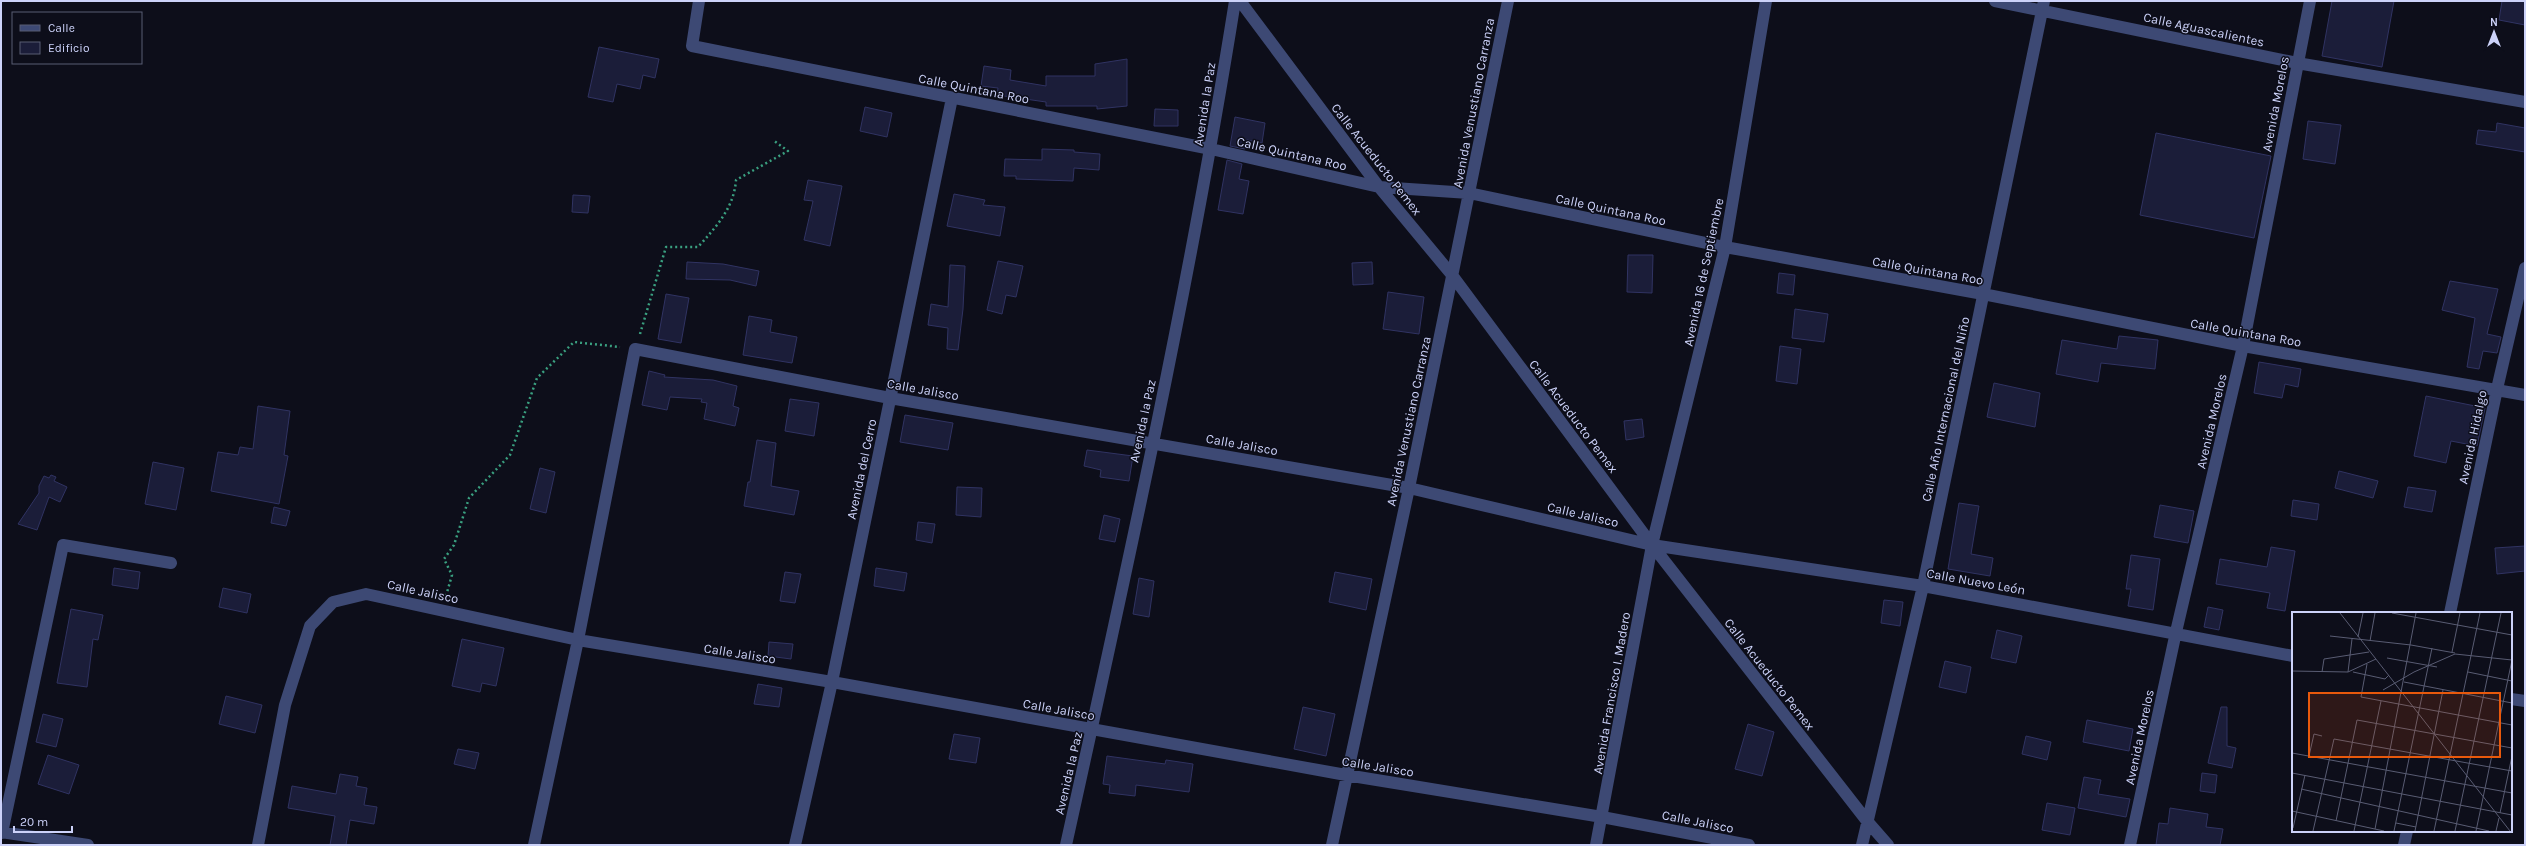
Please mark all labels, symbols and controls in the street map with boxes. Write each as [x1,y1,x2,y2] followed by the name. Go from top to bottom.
[2142,9,2266,50] street label: Calle Aguascalientes
[12,12,142,64] legend
[2474,12,2514,52] north arrow
[2490,16,2498,29] text: N
[1450,17,1497,189] street label: Avenida Venustiano Carranza
[48,21,75,35] text: Calle
[48,41,89,55] text: Edificio
[2259,55,2292,153] street label: Avenida Morelos
[1190,61,1219,147] street label: Avenida la Paz
[917,70,1031,107] street label: Calle Quintana Roo
[1328,100,1425,218] street label: Calle Acueducto Pemex
[1235,134,1348,173] street label: Calle Quintana Roo
[1554,190,1667,229] street label: Calle Quintana Roo
[1680,196,1727,348] street label: Avenida 16 de Septiembre
[1871,253,1985,288] street label: Calle Quintana Roo
[1919,315,1972,503] street label: Calle Año Internacional del Niño
[2189,315,2303,350] street label: Calle Quintana Roo
[1383,335,1434,507] street label: Avenida Venustiano Carranza
[1526,357,1621,476] street label: Calle Acueducto Pemex
[2193,372,2230,470] street label: Avenida Morelos
[886,376,960,403] street label: Calle Jalisco
[1126,378,1159,464] street label: Avenida la Paz
[2455,389,2490,485] street label: Avenida Hidalgo
[844,418,879,521] street label: Avenida del Cerro
[1205,431,1279,458] street label: Calle Jalisco
[1546,499,1620,530] street label: Calle Jalisco
[1925,565,2026,598] street label: Calle Nuevo León
[386,577,460,606] street label: Calle Jalisco
[1590,611,1633,775] street label: Avenida Francisco I. Madero
[2292,612,2512,832] inset map
[1721,615,1818,733] street label: Calle Acueducto Pemex
[703,640,777,667] street label: Calle Jalisco
[2122,688,2157,786] street label: Avenida Morelos
[1022,696,1096,723] street label: Calle Jalisco
[1052,730,1085,816] street label: Avenida la Paz
[1341,753,1415,780] street label: Calle Jalisco
[1661,807,1735,836] street label: Calle Jalisco
[14,808,72,834] scale bar
[20,815,48,829] text: 20 m

